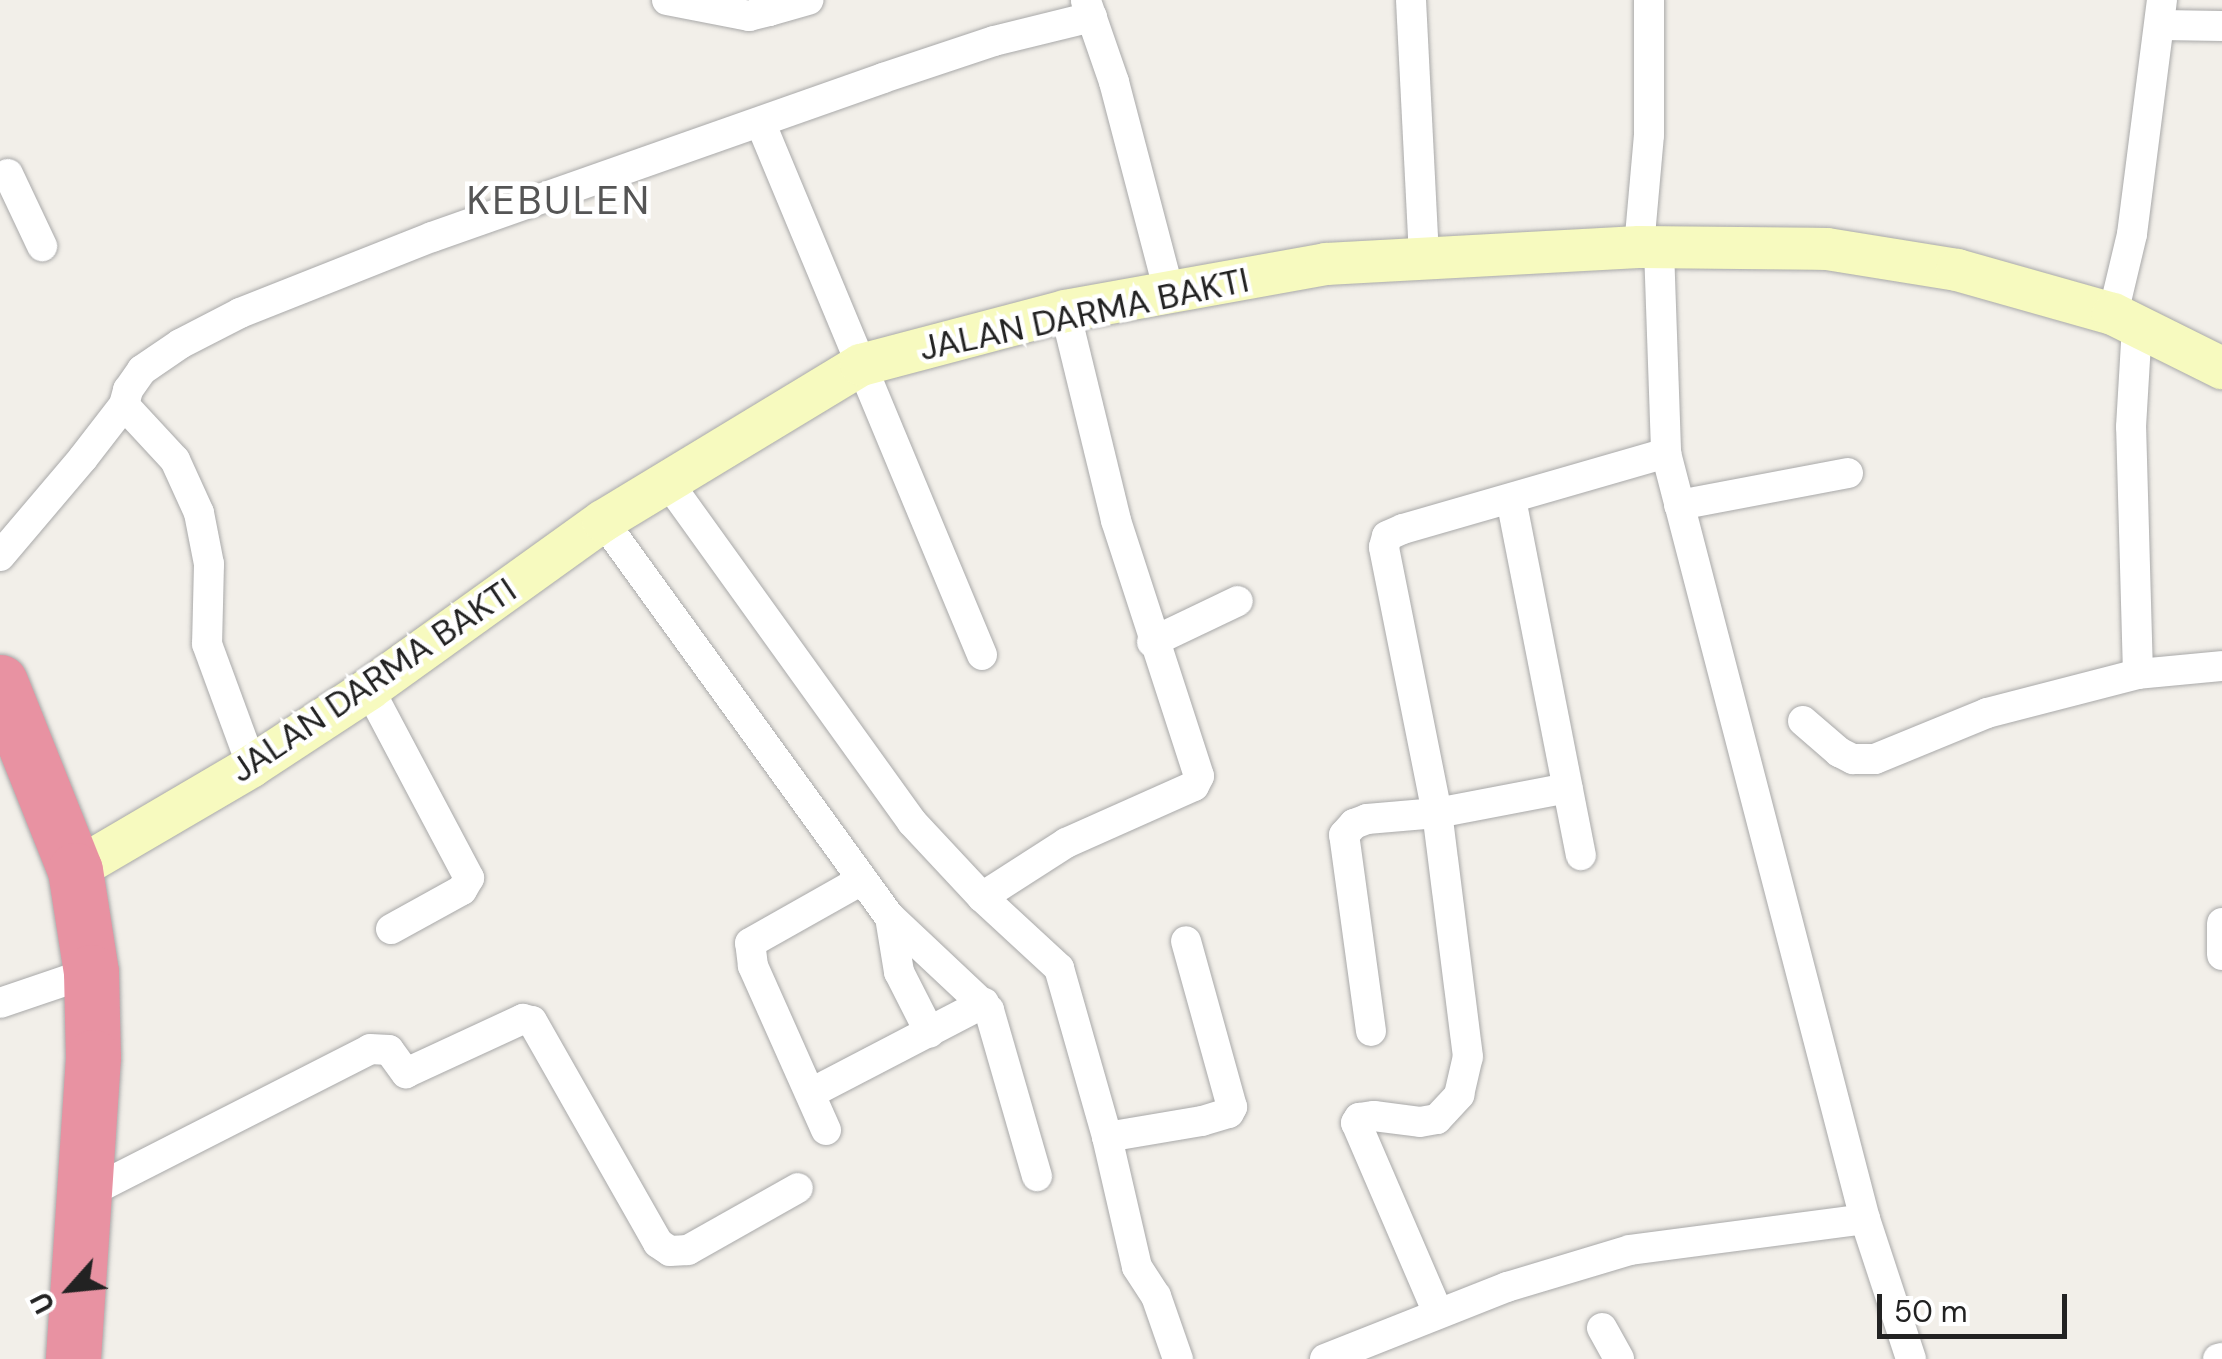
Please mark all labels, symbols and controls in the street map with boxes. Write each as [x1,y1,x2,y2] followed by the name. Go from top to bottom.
[466,176,652,224] district label: KEBULEN
[916,259,1252,369] street label: JALAN DARMA BAKTI
[222,569,524,791] street label: JALAN DARMA BAKTI
[20,1239,120,1339] north arrow
[1882,1274,2072,1336] scale bar
[22,1286,64,1320] text: U
[1894,1292,1968,1331] text: 50 m

